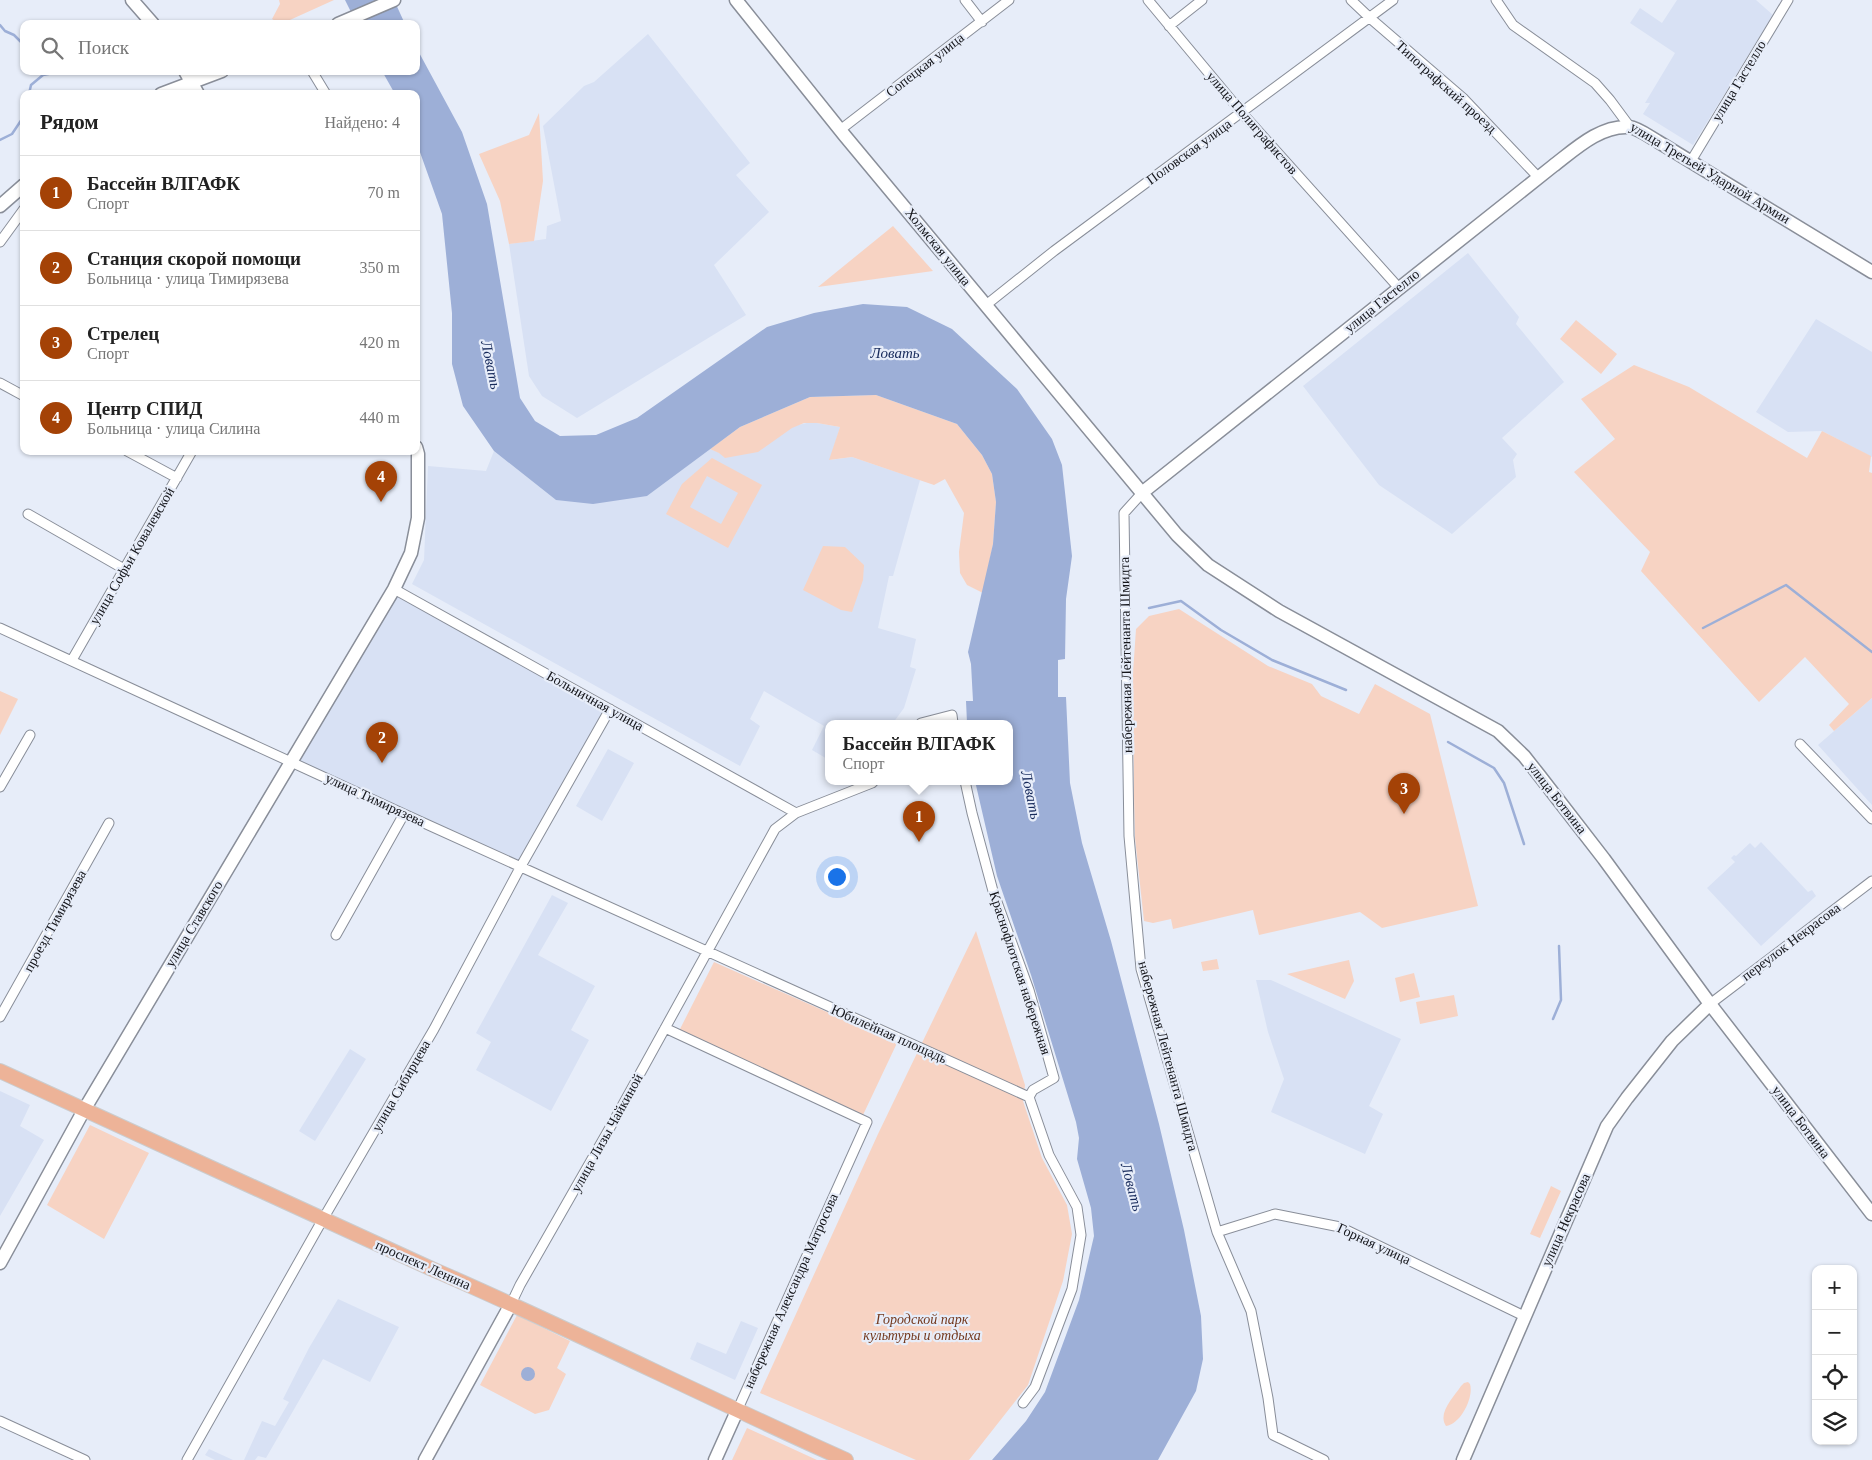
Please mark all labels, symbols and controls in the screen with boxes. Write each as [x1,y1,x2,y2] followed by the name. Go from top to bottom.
[20,20,420,75] search box
[883,29,968,100] street label: Сопецкая улица
[38,34,66,62] icon: search
[78,37,129,58] text: Поиск
[1393,38,1499,136] street label: Типографский проезд
[1709,38,1769,124] street label: улица Гастелло
[1203,69,1301,178] street label: улица Полиграфистов
[40,110,99,134] text: Рядом
[325,114,400,131] text: Найдено: 4
[1144,116,1235,188] street label: Половская улица
[1627,119,1793,227] street label: улица Третьей Ударной Армии
[87,173,240,194] text: Бассейн ВЛГАФК
[52,184,60,201] text: 1
[368,184,400,201] text: 70 m
[87,195,129,212] text: Спорт
[902,205,974,289] street label: Холмская улица
[87,248,301,269] text: Станция скорой помощи
[52,259,60,276] text: 2
[360,259,400,276] text: 350 m
[1342,266,1422,336] street label: улица Гастелло
[87,270,289,287] text: Больница · улица Тимирязева
[87,323,159,344] text: Стрелец
[52,334,60,351] text: 3
[360,334,400,351] text: 420 m
[478,338,504,391] water label: Ловать
[87,345,129,362] text: Спорт
[869,345,920,361] water label: Ловать
[87,398,202,419] text: Центр СПИД
[52,409,60,426] text: 4
[360,409,400,426] text: 440 m
[87,420,260,437] text: Больница · улица Силина
[365,461,397,502] pin: 4
[87,484,178,627] street label: улица Софьи Ковалевской
[1117,556,1135,753] street label: набережная Лейтенанта Шмидта
[544,668,647,734] street label: Больничная улица
[825,720,1013,785] popup
[366,722,398,763] pin: 2
[843,733,995,754] text: Бассейн ВЛГАФК
[843,755,885,772] text: Спорт
[1524,759,1590,837] street label: улица Ботвина
[1018,768,1044,821] water label: Ловать
[323,770,428,830] street label: улица Тимирязева
[1388,773,1420,814] pin: 3
[903,801,935,842] pin: 1
[824,864,850,890] your location
[21,867,90,974] street label: проезд Тимирязева
[162,878,226,970] street label: улица Ставского
[986,889,1054,1057] street label: Краснофлотская набережная
[1739,900,1844,984] street label: переулок Некрасова
[1135,959,1201,1153] street label: набережная Лейтенанта Шмидта
[829,1002,949,1066] street label: Юбилейная площадь
[369,1037,434,1134] street label: улица Сибирцева
[568,1071,646,1195] street label: улица Лизы Чайкиной
[1769,1083,1834,1162] street label: улица Ботвина
[1118,1160,1146,1213] water label: Ловать
[1539,1170,1594,1269] street label: улица Некрасова
[741,1190,841,1391] street label: набережная Александра Матросова
[1335,1220,1414,1268] street label: Горная улица
[373,1237,473,1293] street label: проспект Ленина
[1812,1265,1857,1445] map controls
[1812,1265,1857,1310] button: +
[1812,1310,1857,1355] button: −
[863,1312,981,1343] park label: Городской парк культуры и отдыха
[1812,1355,1857,1400] button: locate
[1812,1400,1857,1445] button: layers

